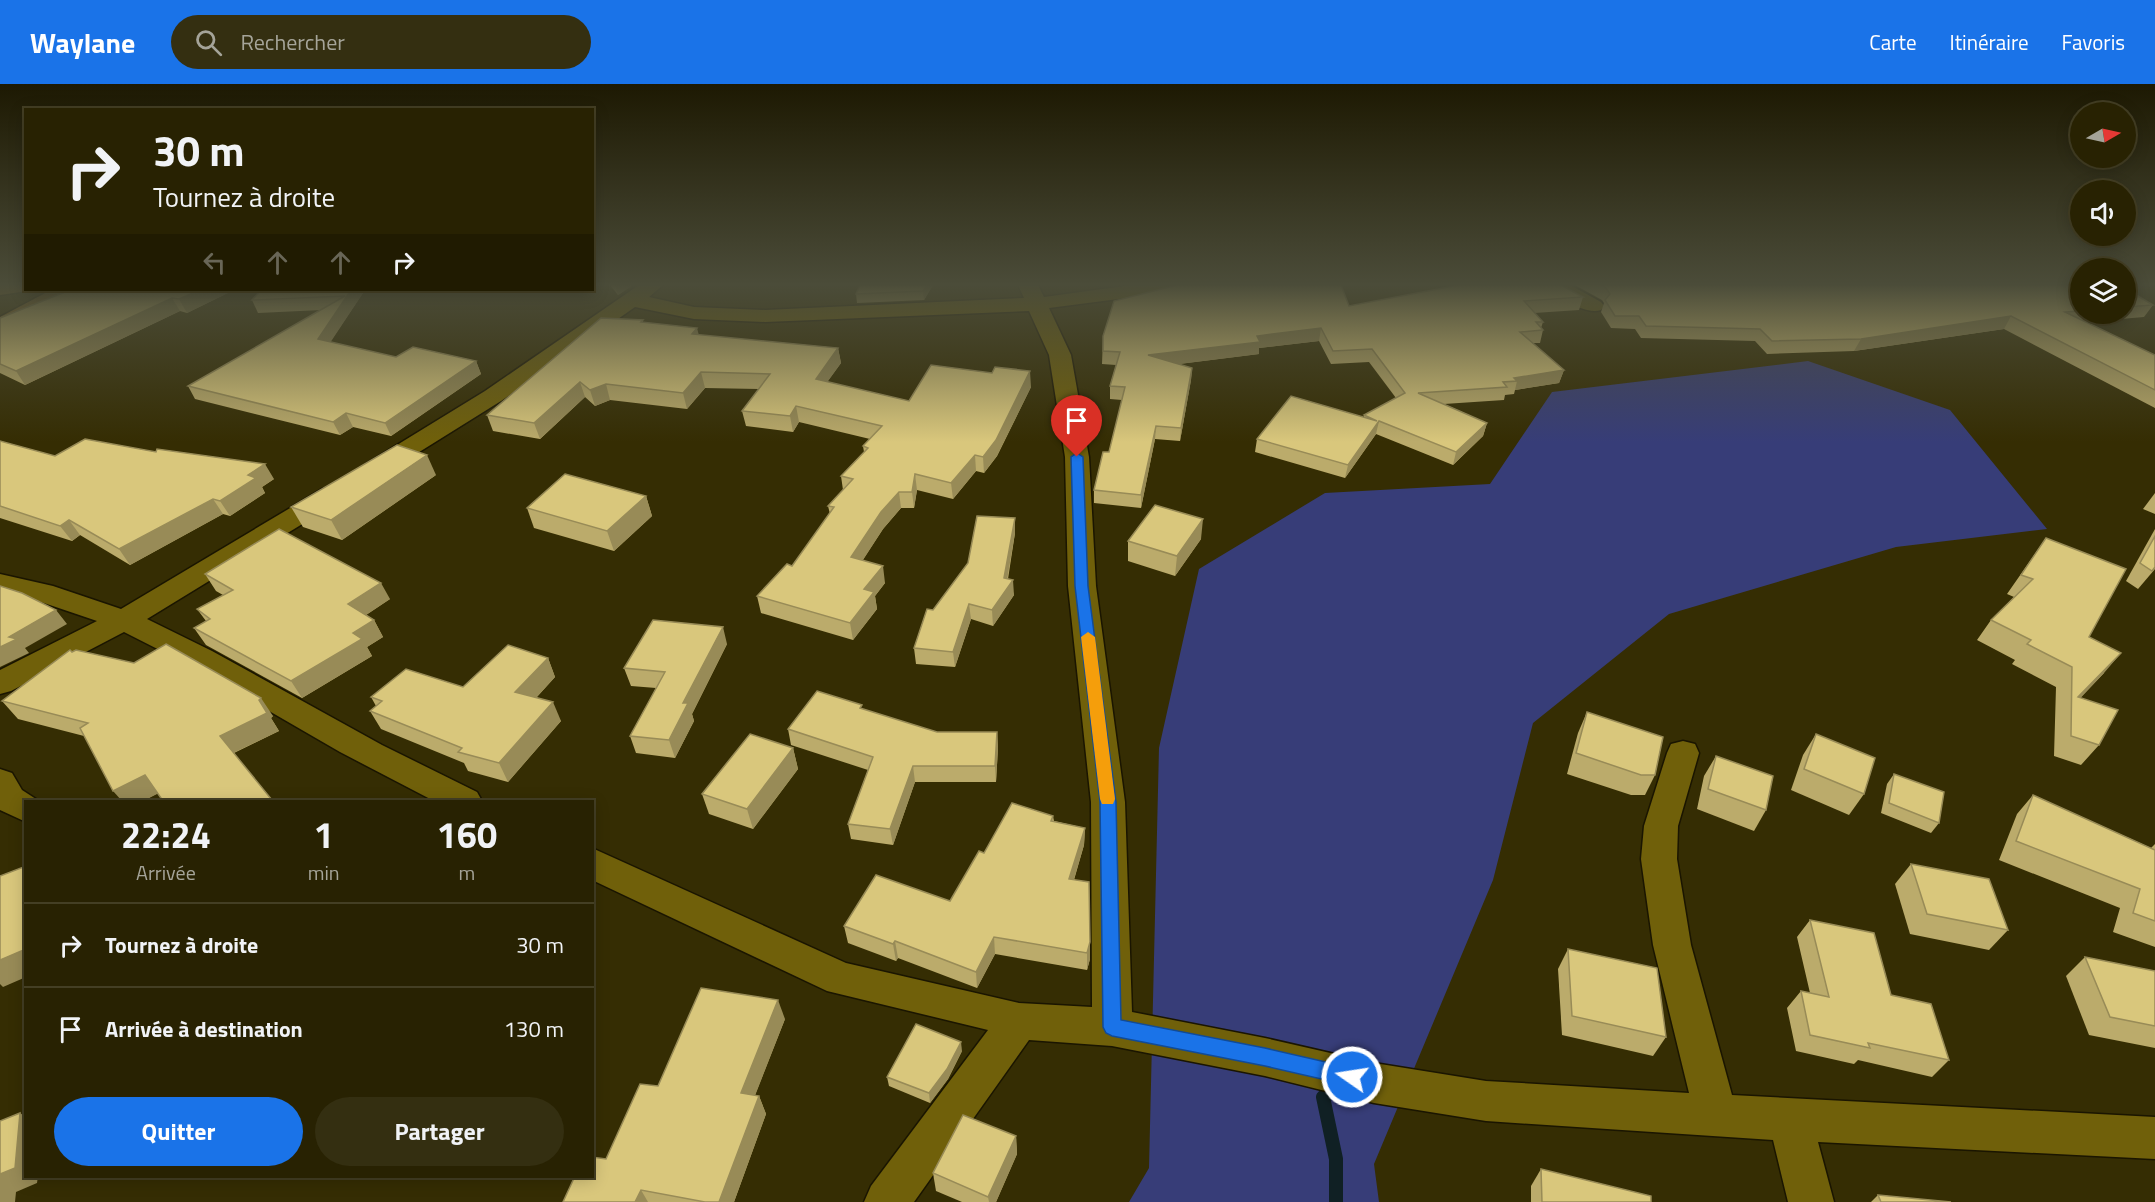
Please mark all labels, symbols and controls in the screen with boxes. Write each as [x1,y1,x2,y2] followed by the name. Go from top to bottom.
[171,15,591,69] search box
[30,21,135,64] text: Waylane
[240,25,345,59] text: Rechercher
[192,26,225,59] icon: search
[1869,26,1917,58] text: Carte
[1950,26,2029,58] text: Itinéraire
[2062,26,2125,58] text: Favoris
[2070,102,2136,168] north arrow
[2070,102,2136,324] map controls
[153,118,245,182] text: 30 m
[54,132,132,210] icon: right
[153,176,335,217] text: Tournez à droite
[2070,180,2136,246] button: sound
[198,246,231,279] icon: left
[261,246,294,279] icon: ahead
[324,246,357,279] icon: ahead
[387,246,420,279] icon: right
[2070,258,2136,324] button: layers
[1051,395,1102,457] pin
[1060,404,1093,437] icon: arrive
[121,807,211,862] text: 22:24
[314,807,334,862] text: 1
[437,807,497,862] text: 160
[136,857,196,888] text: Arrivée
[308,857,340,888] text: min
[458,857,475,888] text: m
[105,928,258,962] text: Tournez à droite
[516,928,564,962] text: 30 m
[54,929,87,962] icon: right
[105,1012,303,1046] text: Arrivée à destination
[504,1012,564,1046] text: 130 m
[54,1013,87,1046] icon: arrive
[1320,1045,1384,1109] position arrow
[54,1097,303,1166] button: Quitter
[315,1097,564,1166] button: Partager

